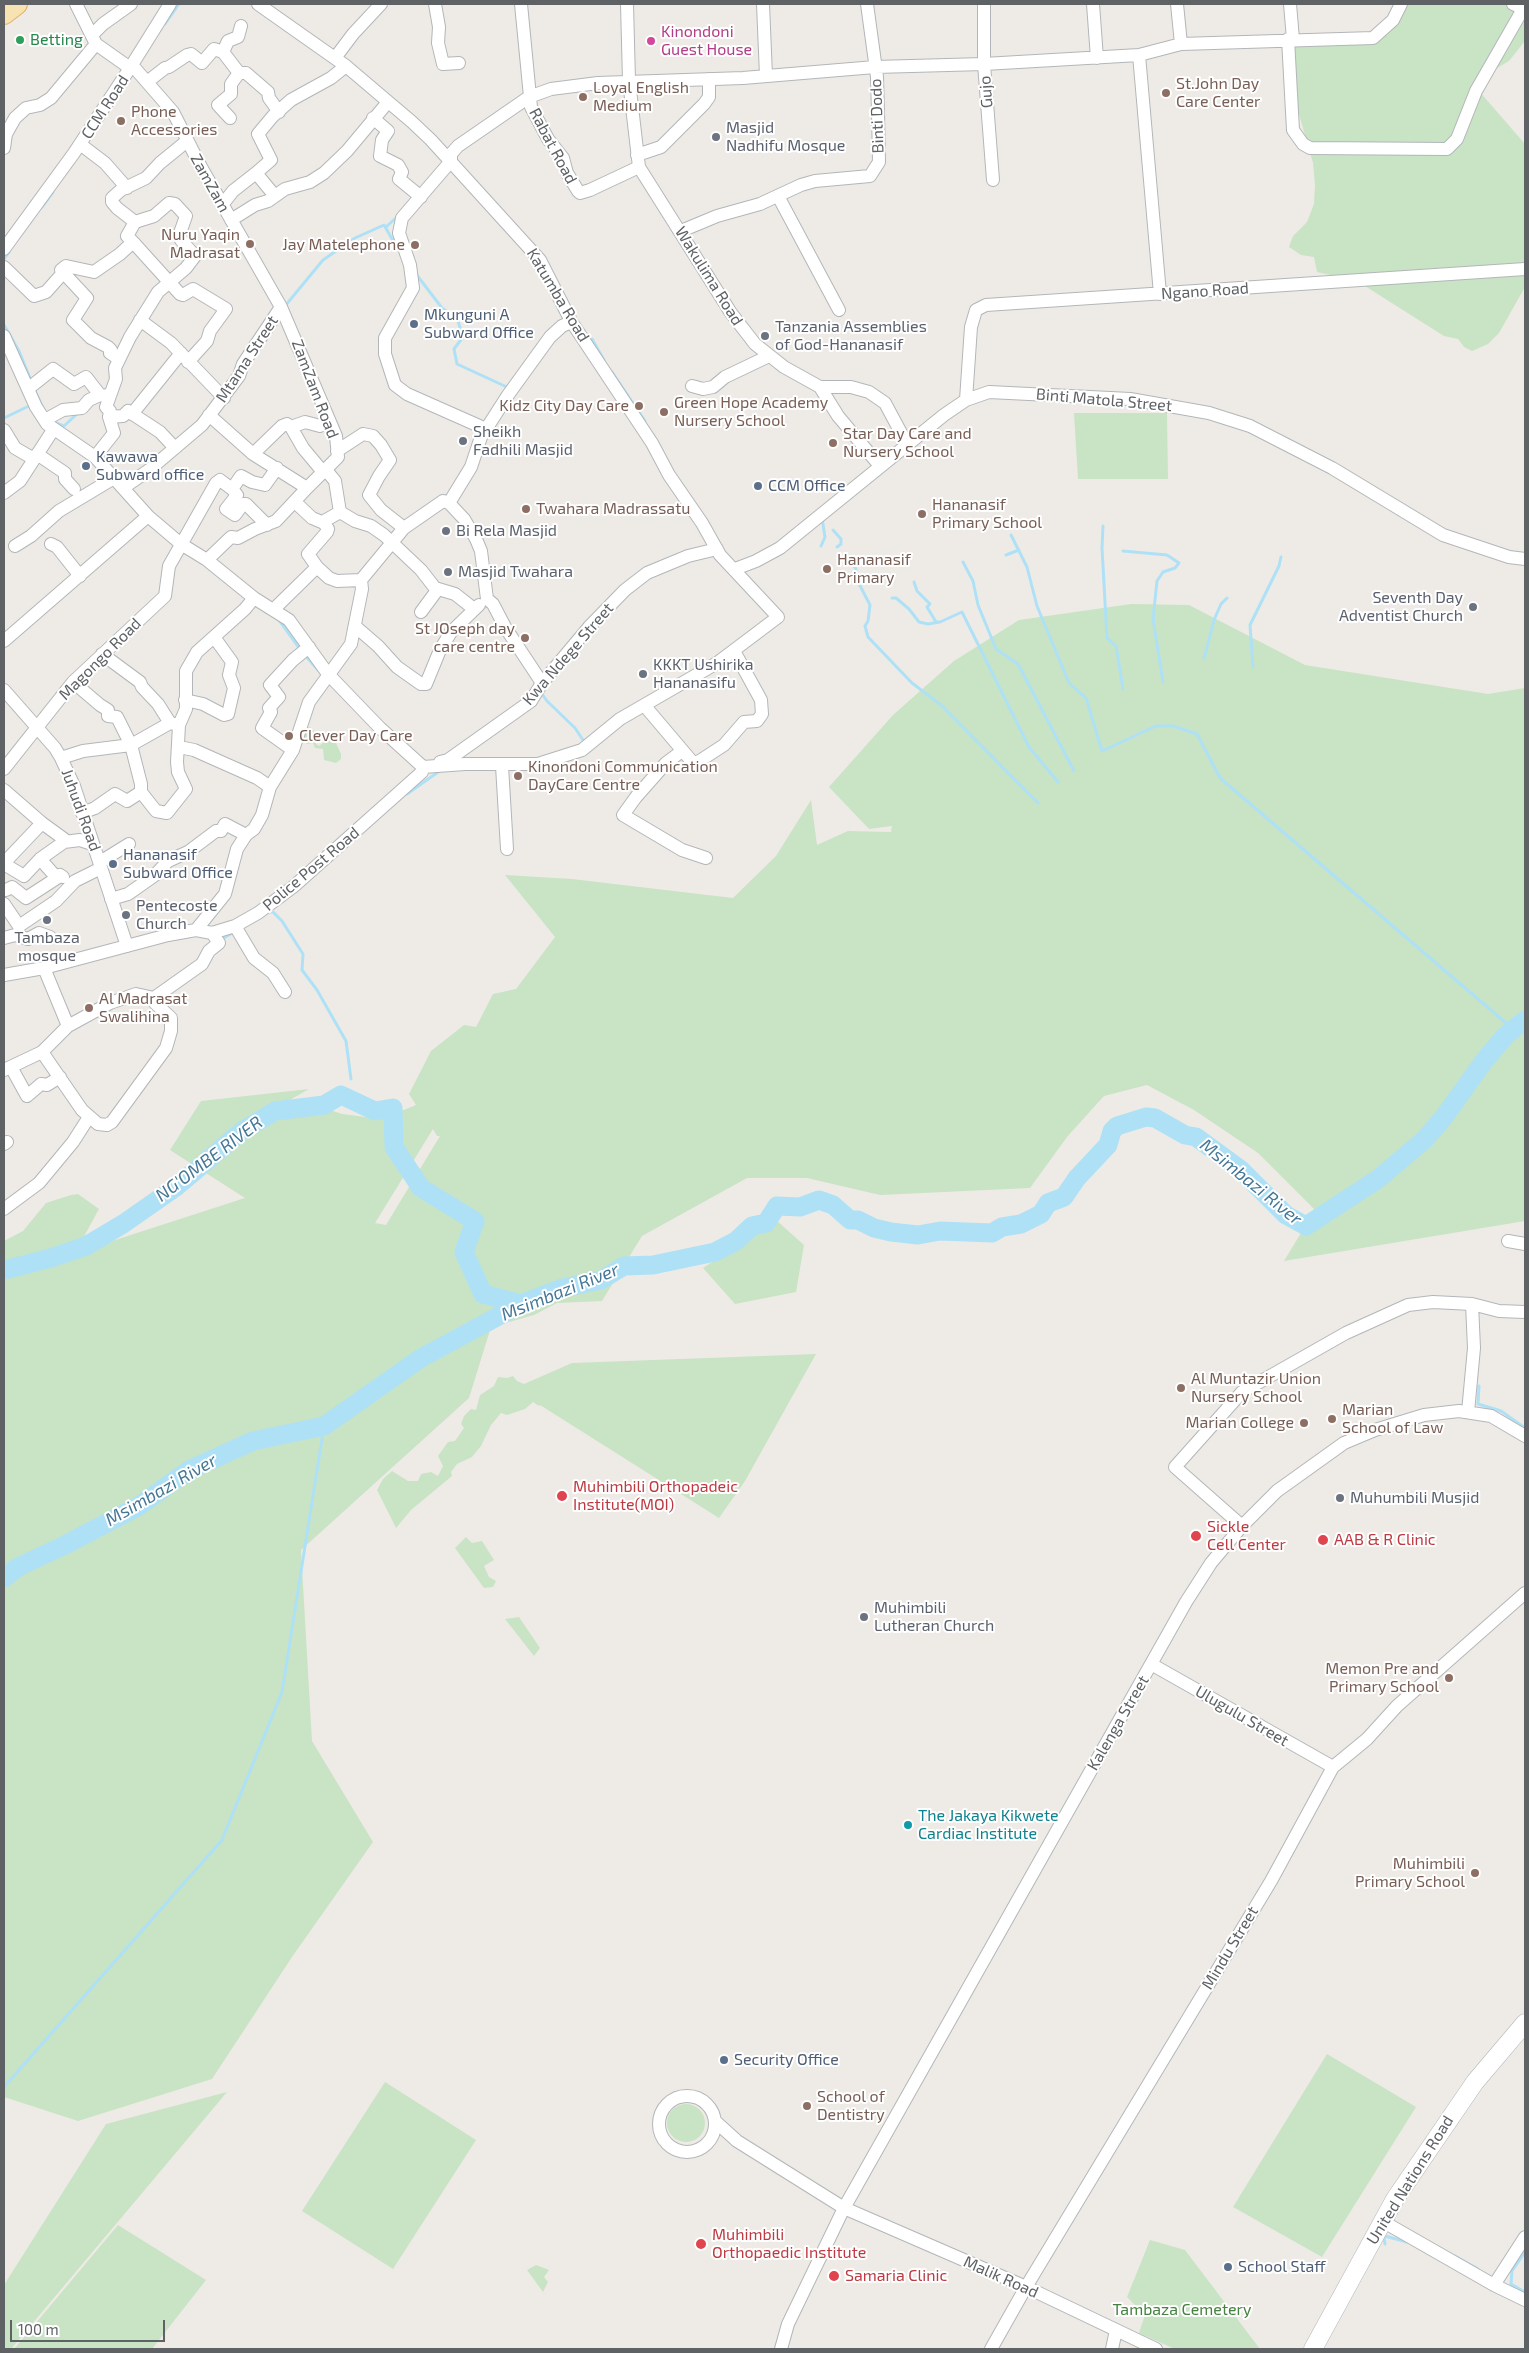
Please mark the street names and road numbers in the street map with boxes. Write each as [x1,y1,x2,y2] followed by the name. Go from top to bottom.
[77,71,133,143] street label: CCM Road
[975,75,997,109] street label: Gujo
[866,78,888,154] street label: Binti Dodo
[525,105,581,187] street label: Rabat Road
[186,150,234,216] street label: ZamZam
[671,223,747,329] street label: Wakulima Road
[523,245,593,345] street label: Katumba Road
[1161,278,1249,304] street label: Ngano Road
[212,312,282,406] street label: Mtama Street
[287,337,343,441] street label: ZamZam Road
[1035,384,1173,416] street label: Binti Matola Street
[518,599,618,709] street label: Kwa Ndege Street
[55,614,145,704] street label: Magongo Road
[57,766,105,854] street label: Juhudi Road
[259,823,363,915] street label: Police Post Road
[1083,1672,1153,1774] street label: Kalenga Street
[1192,1682,1292,1750] street label: Ulugulu Street
[1198,1903,1262,1993] street label: Mindu Street
[1363,2112,1457,2248] street label: United Nations Road
[961,2252,1041,2302] street label: Malik Road

